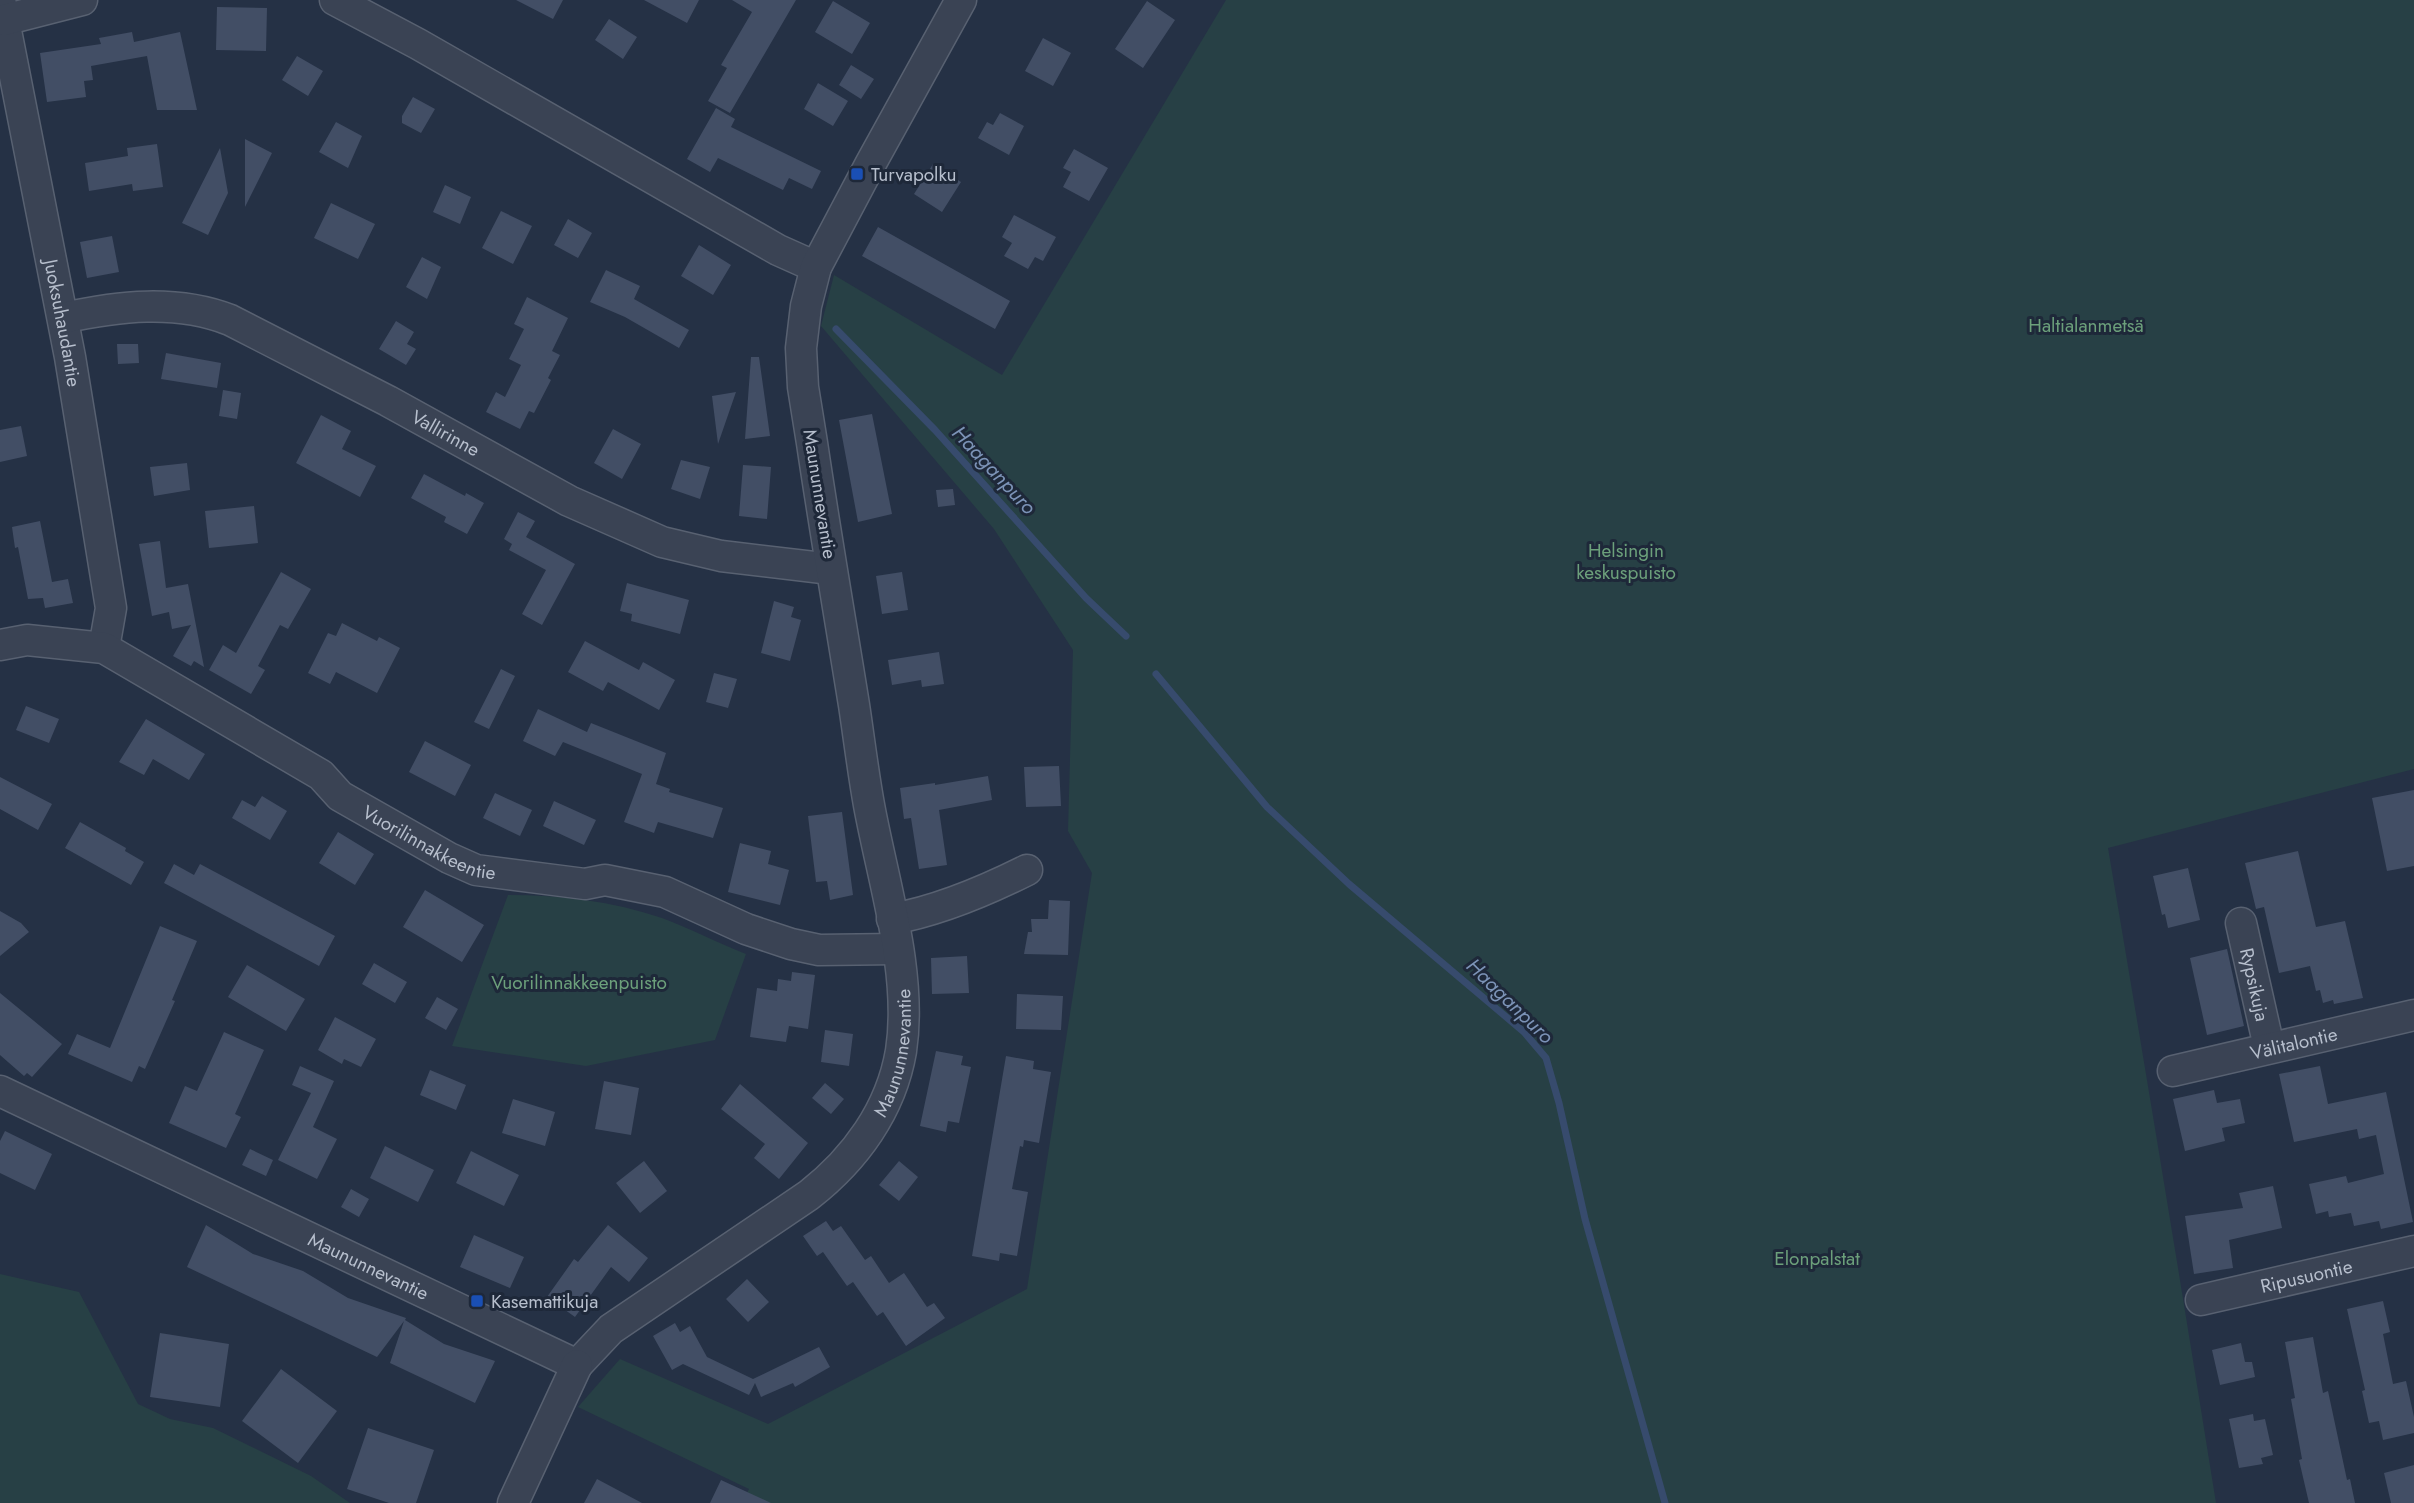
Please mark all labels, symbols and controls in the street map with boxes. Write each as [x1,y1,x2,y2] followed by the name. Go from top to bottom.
[871,161,957,188] place label: Turvapolku
[849,166,865,182] marker: Turvapolku
[37,254,88,389] street label: Juoksuhaudantie
[2028,312,2144,339] park label: Haltialanmetsä
[407,403,485,463] street label: Vallirinne
[945,419,1043,521] water label: Haaganpuro
[796,427,844,561] street label: Maununnevantie
[1576,537,1676,586] park label: Helsingin keskuspuisto
[358,798,498,886] street label: Vuorilinnakkeentie
[2233,945,2276,1024] street label: Rypsikuja
[1459,951,1561,1051] water label: Haaganpuro
[491,969,667,996] park label: Vuorilinnakkeenpuisto
[866,988,917,1122] street label: Maununnevantie
[2247,1020,2340,1066] street label: Välitalontie
[304,1226,434,1306] street label: Maununnevantie
[1774,1245,1860,1272] park label: Elonpalstat
[2258,1252,2355,1299] street label: Ripusuontie
[491,1288,598,1315] place label: Kasemattikuja
[469,1293,485,1309] marker: Kasemattikuja

